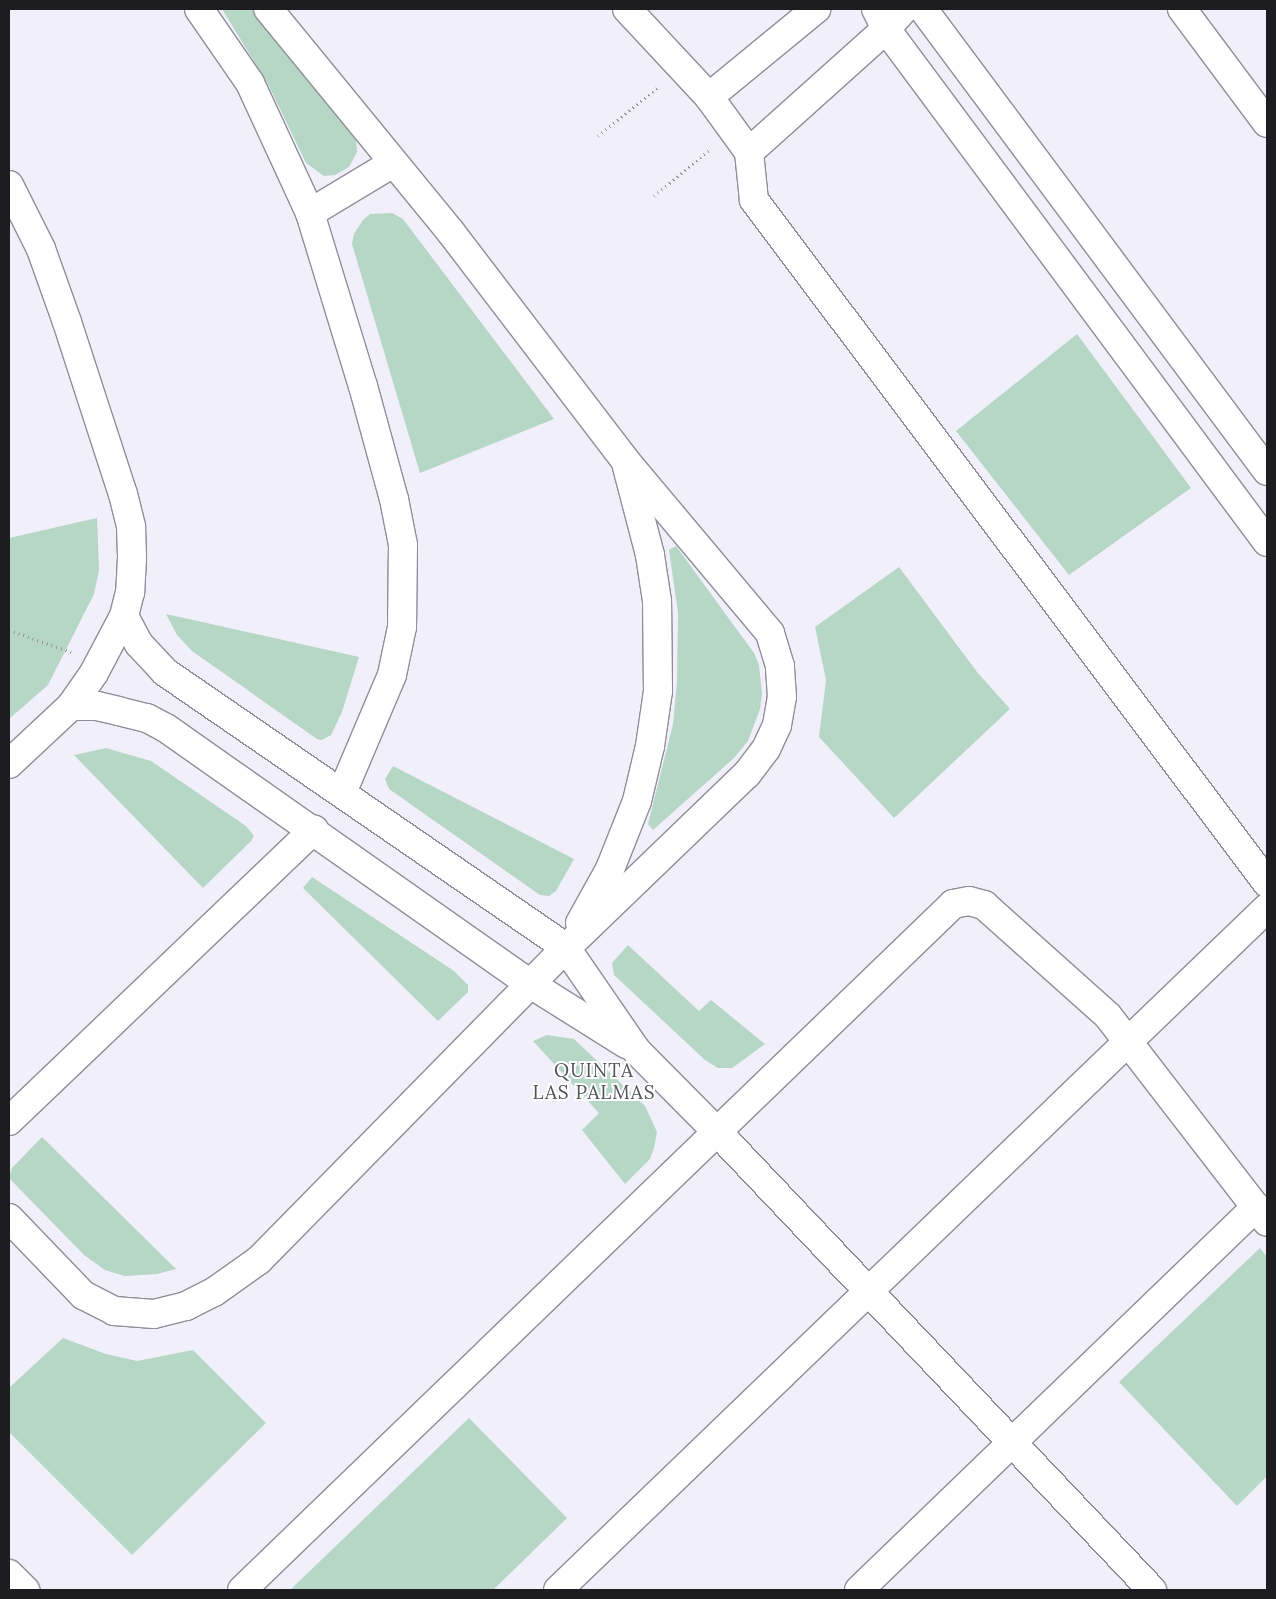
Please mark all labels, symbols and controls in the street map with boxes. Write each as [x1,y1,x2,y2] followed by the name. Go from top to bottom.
[531,1060,657,1104] district label: QUINTA LAS PALMAS

